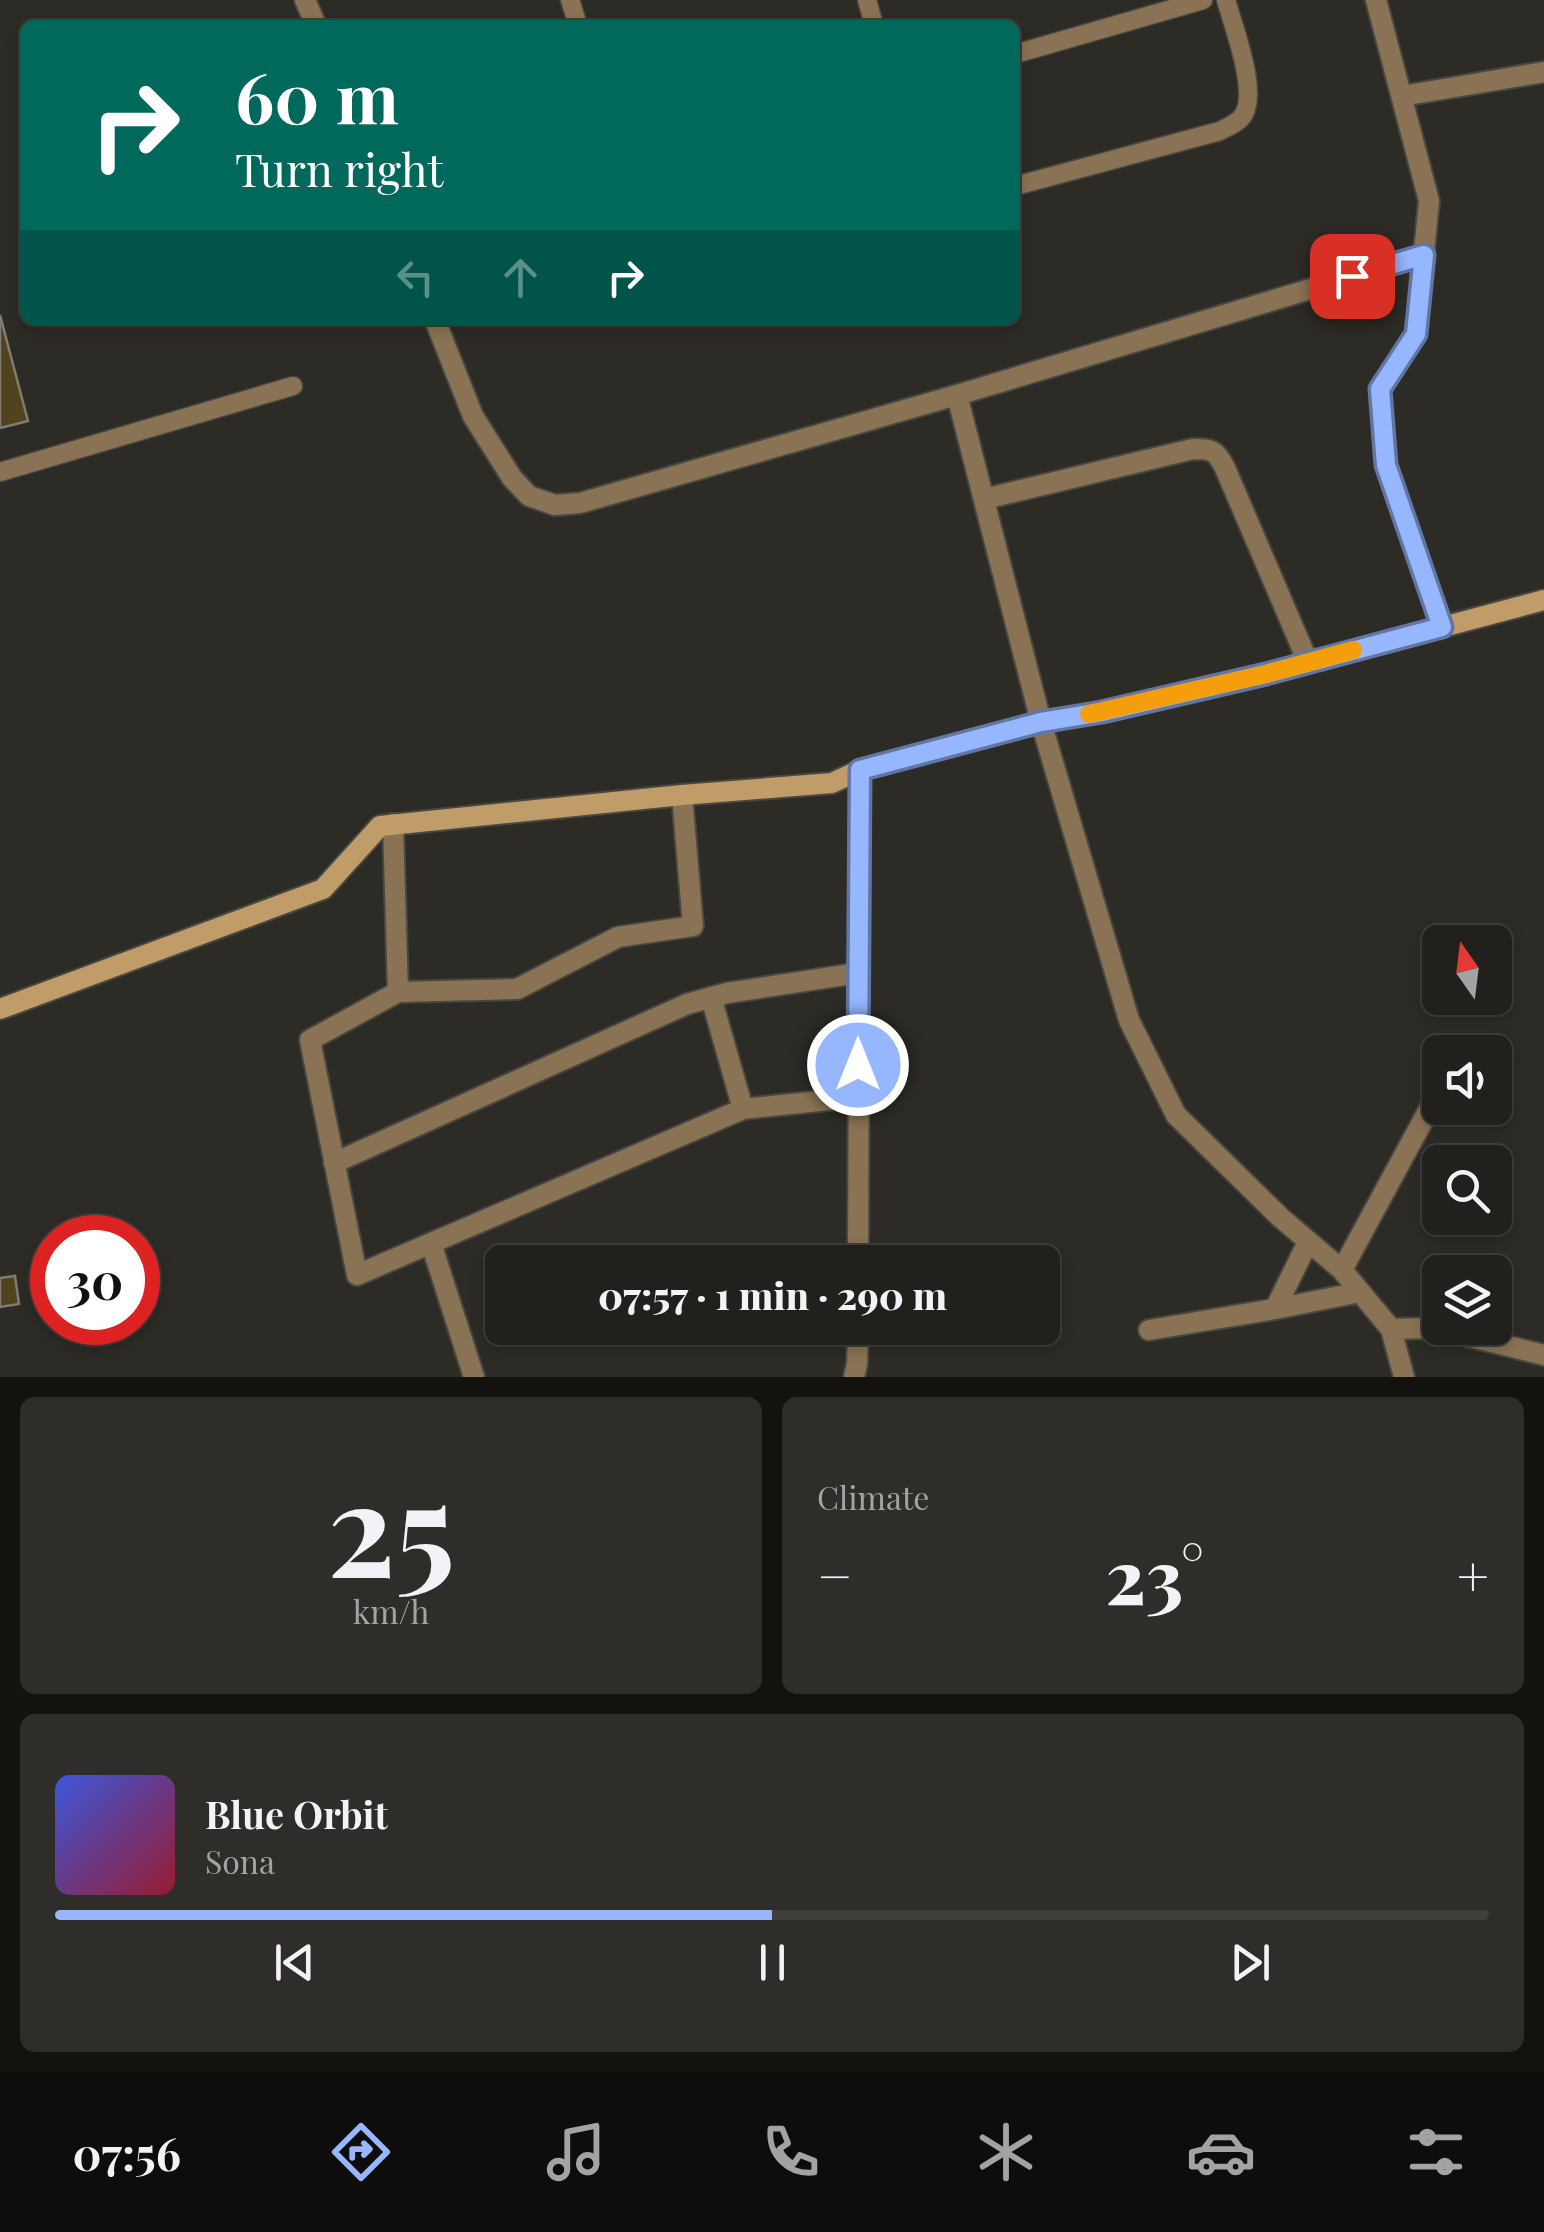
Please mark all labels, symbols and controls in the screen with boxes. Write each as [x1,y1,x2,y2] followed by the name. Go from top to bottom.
[235,48,399,142] text: 60 m
[70,60,200,190] icon: right
[235,138,443,198] text: Turn right
[1310,234,1395,319] pin
[1325,249,1380,304] icon: arrive
[388,250,443,305] icon: left
[493,250,548,305] icon: ahead
[598,250,653,305] icon: right
[1422,925,1512,1015] north arrow
[1422,925,1512,1345] map controls
[806,1013,910,1117] position arrow
[1422,1035,1512,1125] button: sound
[1422,1145,1512,1235] button: search
[30,1215,160,1345] speed limit sign: 30
[1422,1255,1512,1345] button: layers
[598,1269,947,1320] text: 07:57 · 1 min · 290 m
[327,1437,455,1611] text: 25
[817,1475,929,1518] text: Climate
[1105,1524,1204,1624] text: 23°
[817,1537,853,1611] text: −
[1457,1537,1489,1611] text: +
[353,1589,429,1632] text: km/h
[205,1788,388,1839] text: Blue Orbit
[205,1839,275,1882] text: Sona
[267,1935,322,1990] icon: previous
[745,1935,800,1990] icon: pause
[1223,1935,1278,1990] icon: next
[326,2117,396,2187] icon: directions
[541,2117,611,2187] icon: music
[756,2117,826,2187] icon: phone
[971,2117,1041,2187] icon: climate
[1186,2117,1256,2187] icon: car
[1401,2117,1471,2187] icon: filters
[73,2122,181,2182] text: 07:56

